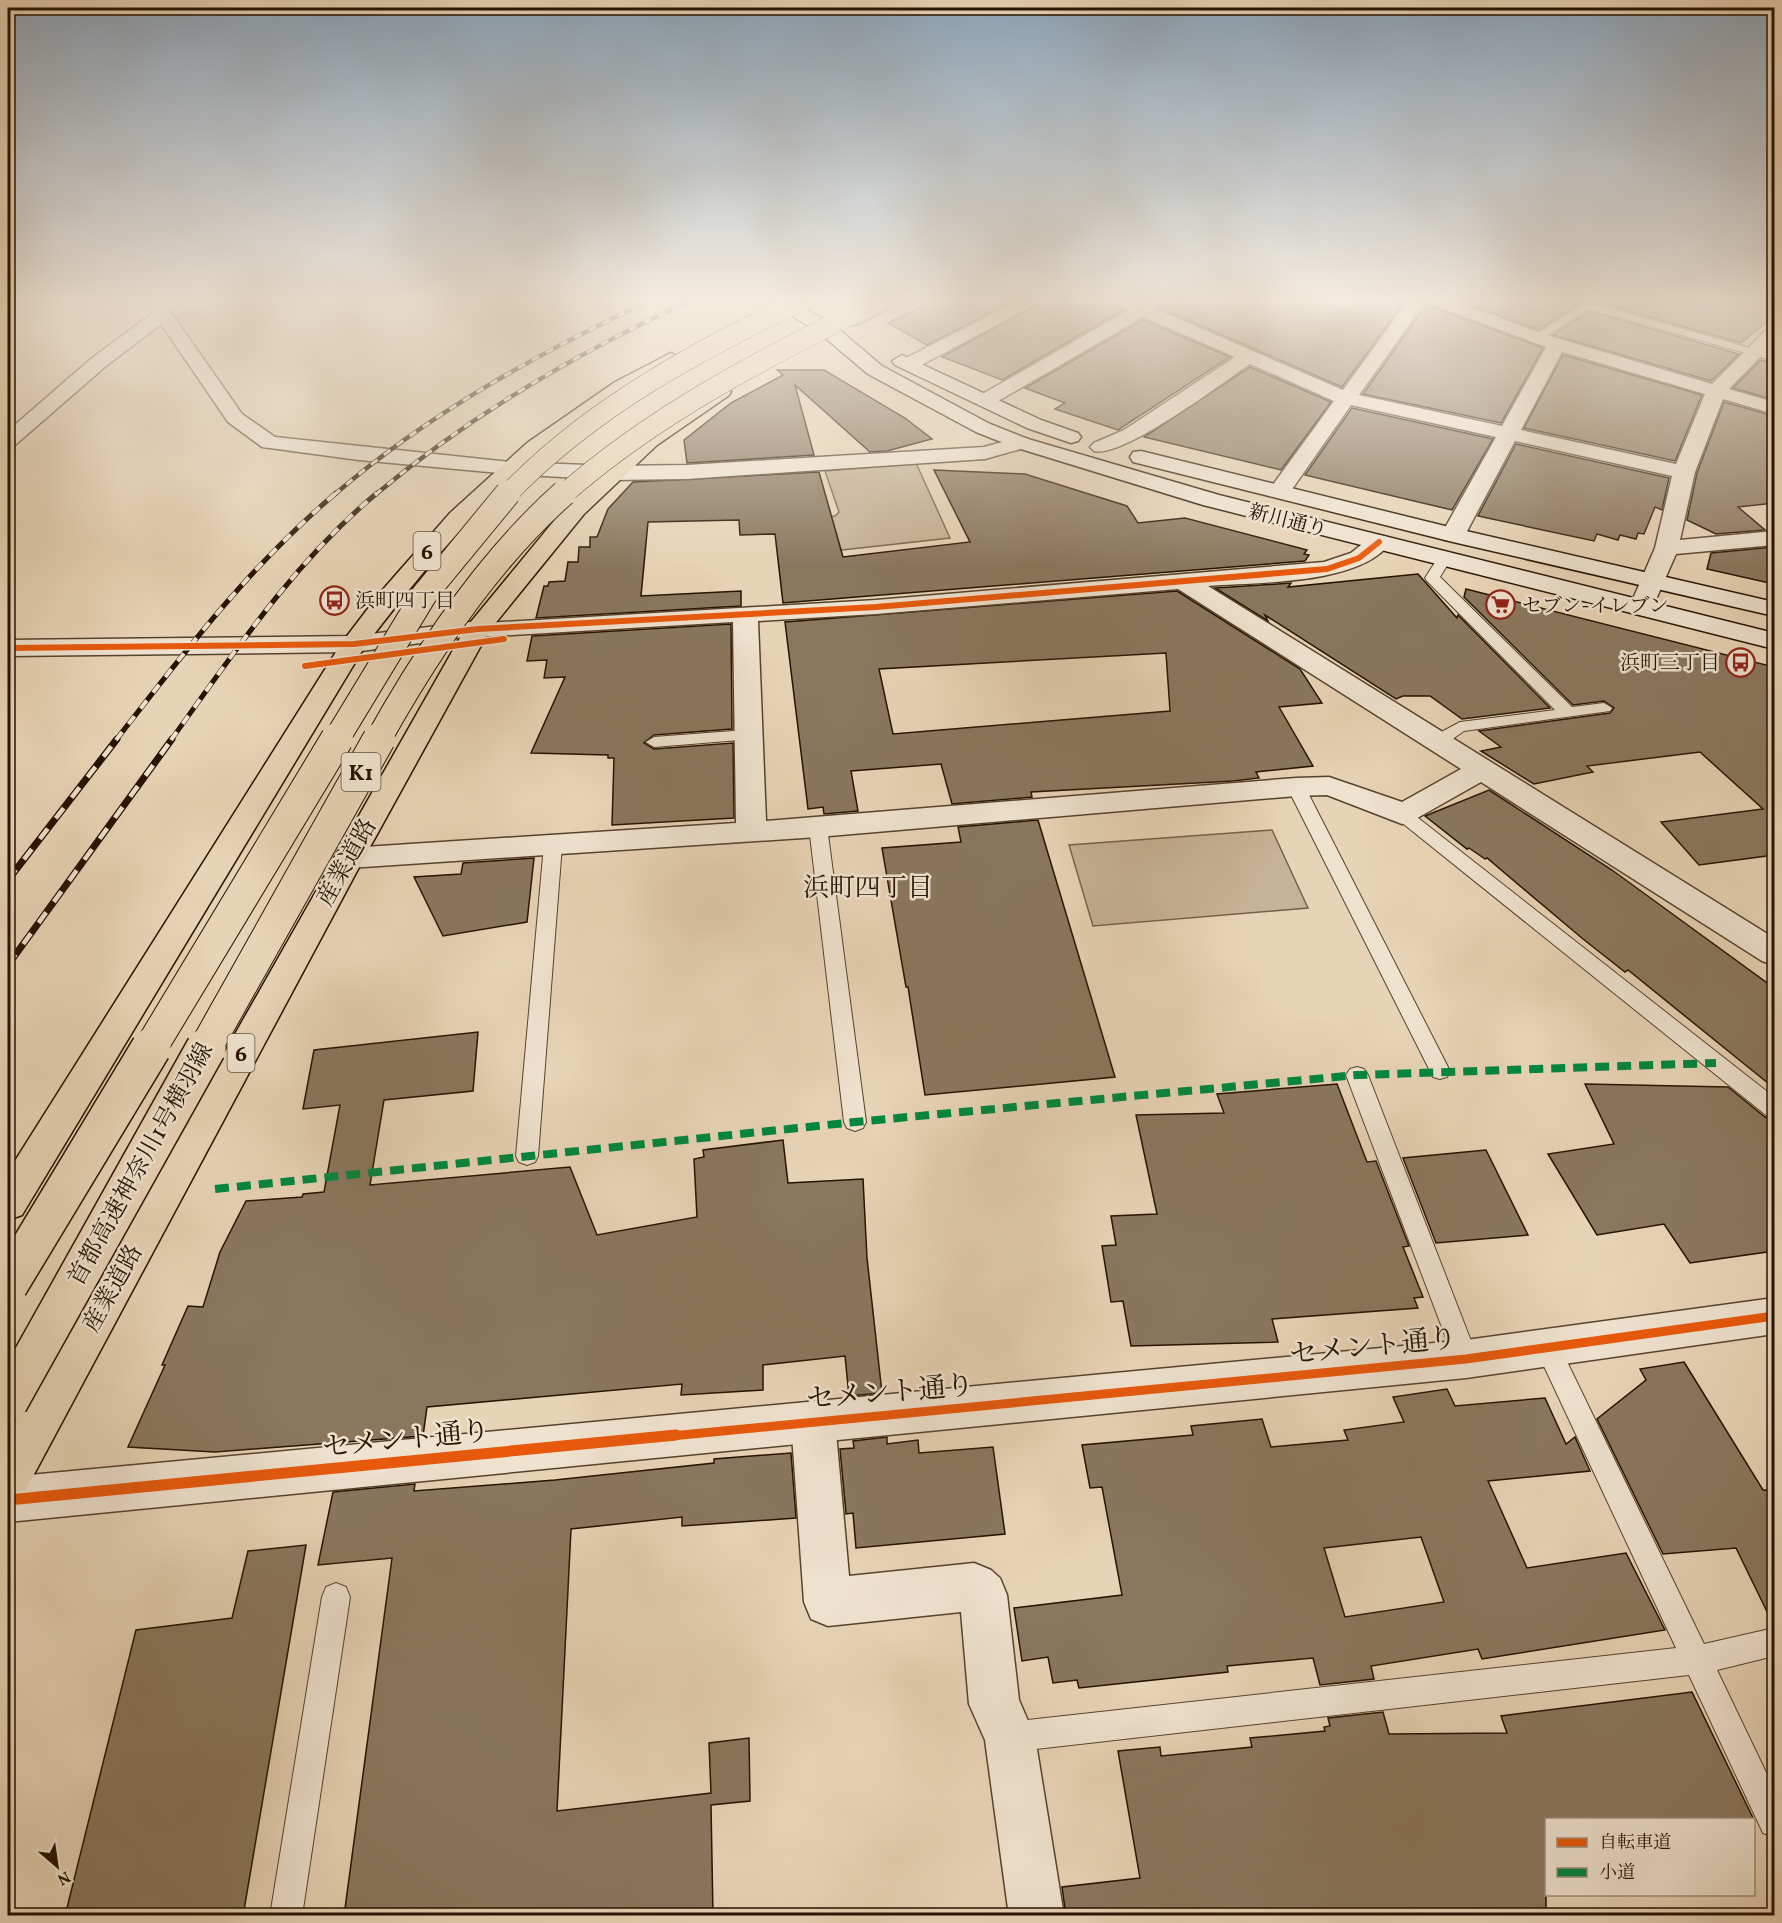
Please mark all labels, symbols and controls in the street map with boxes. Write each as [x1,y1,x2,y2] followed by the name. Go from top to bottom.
[1245,499,1330,545] street label: 新川通り
[414,532,440,570] road number: 6
[318,584,350,616] bus stop icon: 浜町四丁目
[355,588,455,616] place label: 浜町四丁目
[1485,589,1517,621] supermarket icon: セブン-イレブン
[1522,593,1669,621] place label: セブン-イレブン
[1725,646,1757,678] bus stop icon: 浜町三丁目
[1620,650,1720,678] place label: 浜町三丁目
[342,753,380,791] road number: K1
[310,813,386,913] street label: 産業道路
[803,871,933,907] district label: 浜町四丁目
[228,1034,254,1072] road number: 6
[61,1037,223,1293] street label: 首都高速神奈川1号横羽線
[76,1239,152,1339] street label: 産業道路
[1288,1319,1459,1376] street label: セメント通り
[805,1367,976,1420] street label: セメント通り
[321,1412,492,1469] street label: セメント通り
[1545,1818,1755,1896] legend
[1599,1831,1671,1856] text: 自転車道
[27,1836,87,1896] north arrow
[1599,1861,1635,1886] text: 小道
[53,1865,74,1890] text: N

